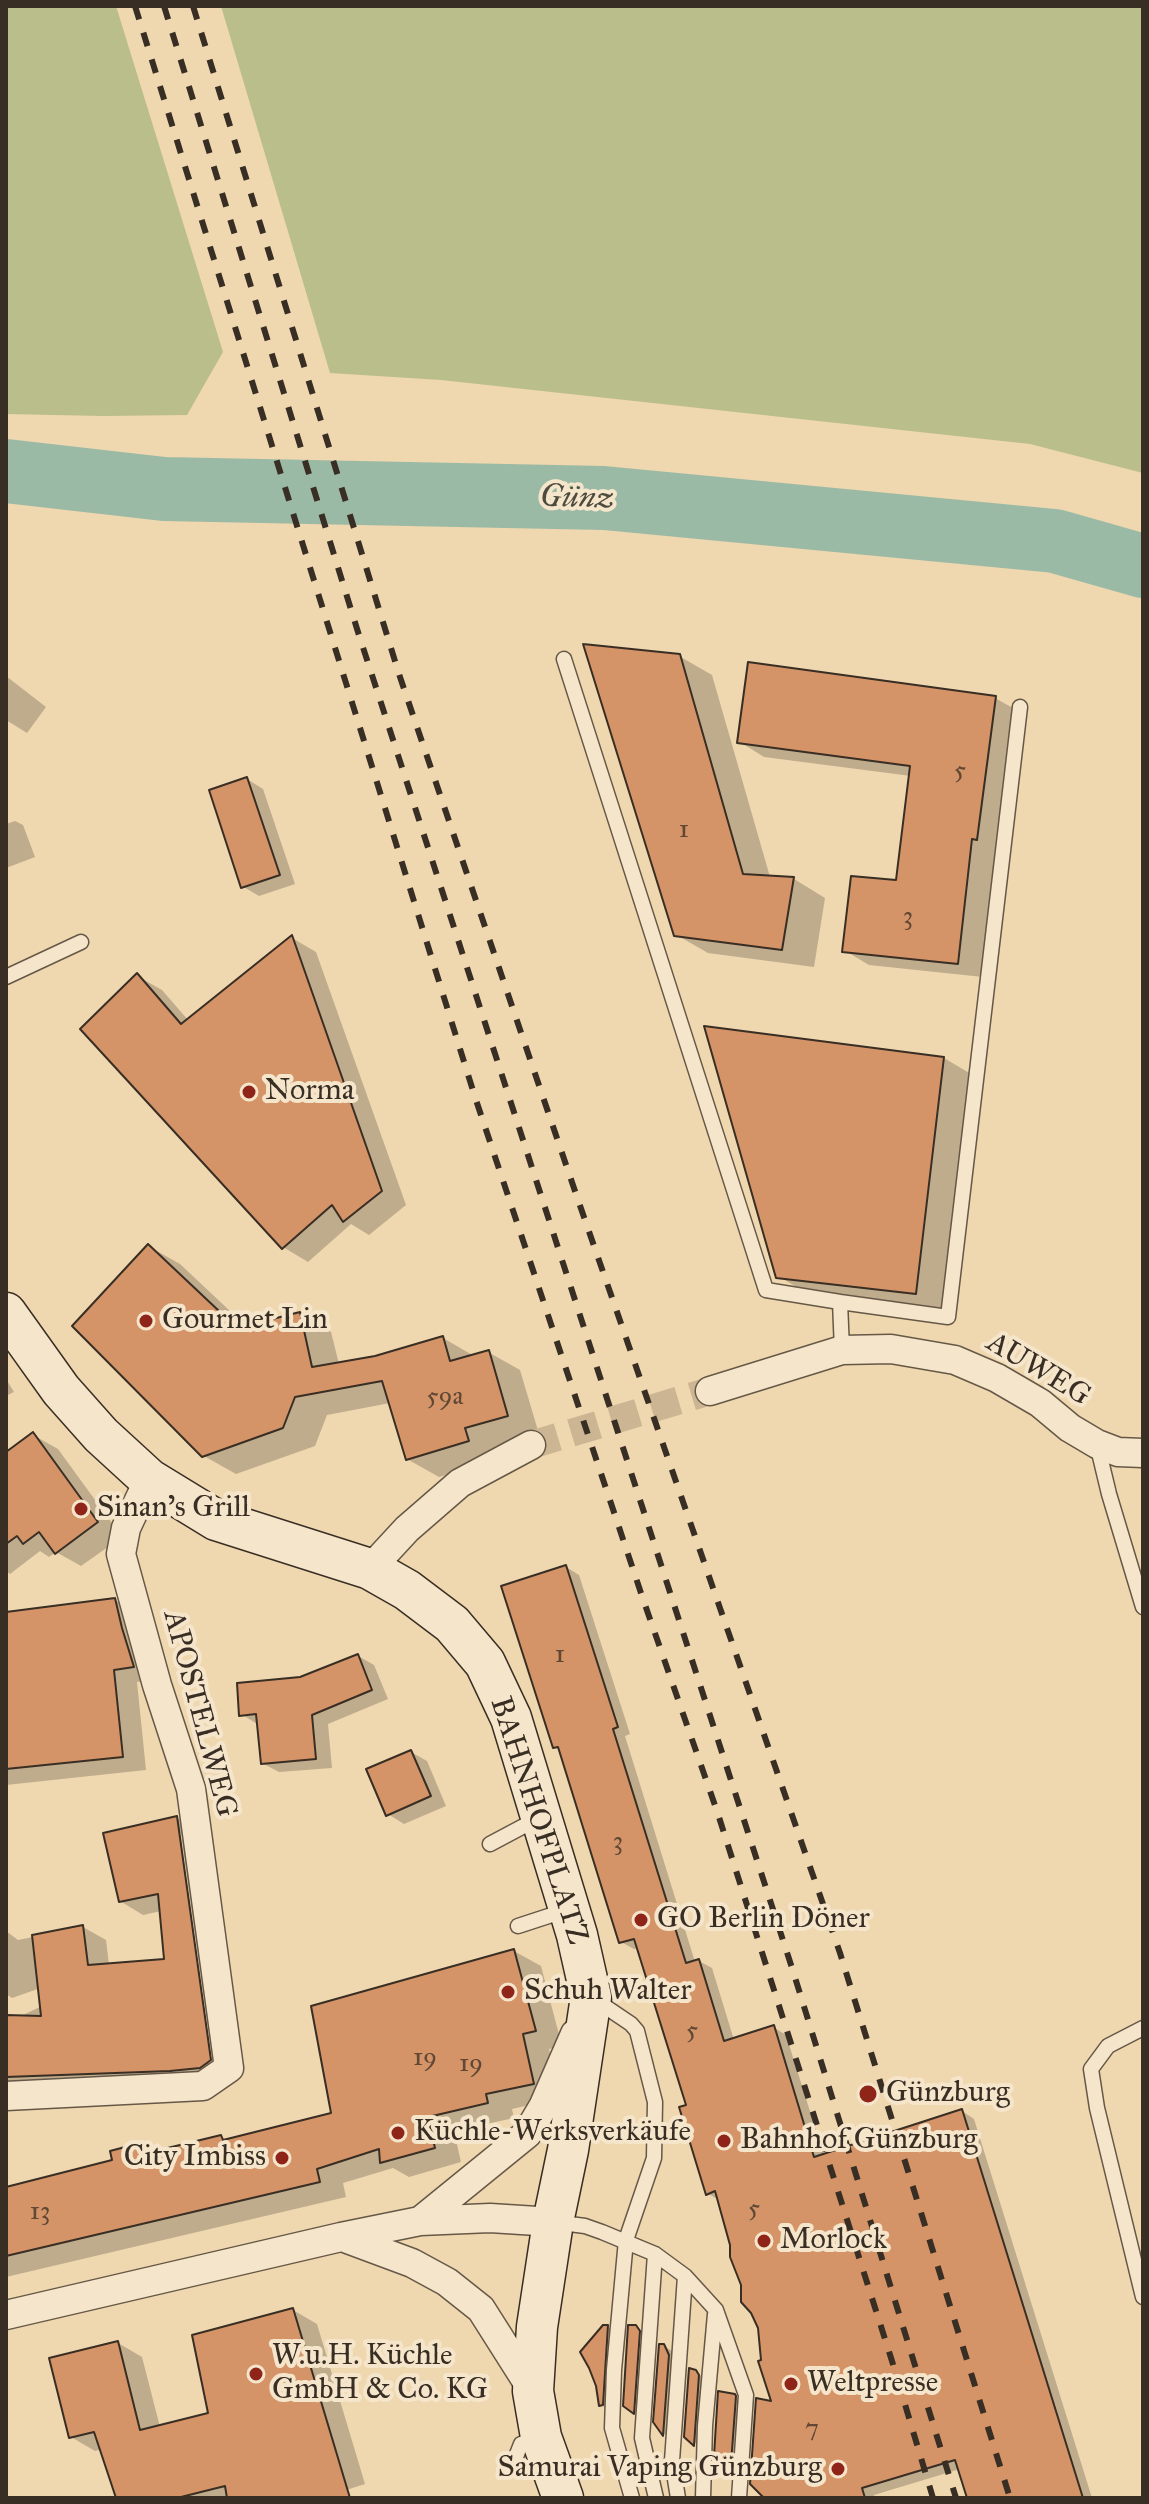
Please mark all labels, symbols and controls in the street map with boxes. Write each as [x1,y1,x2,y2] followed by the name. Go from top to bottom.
[539,479,615,519] water label: Günz
[954,756,966,788] house number: 5
[679,815,689,847] house number: 1
[903,902,913,934] house number: 3
[265,1074,354,1110] place label: Norma
[240,1083,258,1101] marker: Norma
[162,1303,328,1339] place label: Gourmet Lin
[137,1312,155,1330] marker: Gourmet Lin
[980,1325,1096,1415] street label: AUWEG
[426,1382,464,1414] house number: 59a
[97,1491,250,1527] place label: Sinan's Grill
[72,1500,90,1518] marker: Sinan's Grill
[154,1607,244,1821] street label: APOSTELWEG
[555,1640,565,1672] house number: 1
[481,1693,595,1949] street label: BAHNHOFPLATZ
[613,1827,623,1859] house number: 3
[657,1902,870,1938] place label: GO Berlin Döner
[632,1911,650,1929] marker: GO Berlin Döner
[524,1974,692,2010] place label: Schuh Walter
[499,1983,517,2001] marker: Schuh Walter
[686,2016,698,2048] house number: 5
[413,2043,437,2075] house number: 19
[459,2049,483,2081] house number: 19
[886,2076,1010,2112] place label: Günzburg
[857,2083,879,2105] marker: Günzburg
[414,2115,691,2151] place label: Küchle-Werksverkäufe
[740,2123,977,2159] place label: Bahnhof Günzburg
[389,2124,407,2142] marker: Küchle-Werksverkäufe
[715,2132,733,2150] marker: Bahnhof Günzburg
[124,2140,266,2176] place label: City Imbiss
[273,2149,291,2167] marker: City Imbiss
[748,2194,760,2226] house number: 5
[30,2197,50,2229] house number: 13
[780,2223,887,2259] place label: Morlock
[755,2232,773,2250] marker: Morlock
[272,2339,488,2410] place label: W.u.H. Küchle GmbH & Co. KG
[247,2365,265,2383] marker: W.u.H. Küchle GmbH & Co. KG
[807,2366,938,2402] place label: Weltpresse
[782,2375,800,2393] marker: Weltpresse
[805,2414,819,2446] house number: 7
[498,2451,822,2487] place label: Samurai Vaping Günzburg
[829,2460,847,2478] marker: Samurai Vaping Günzburg

